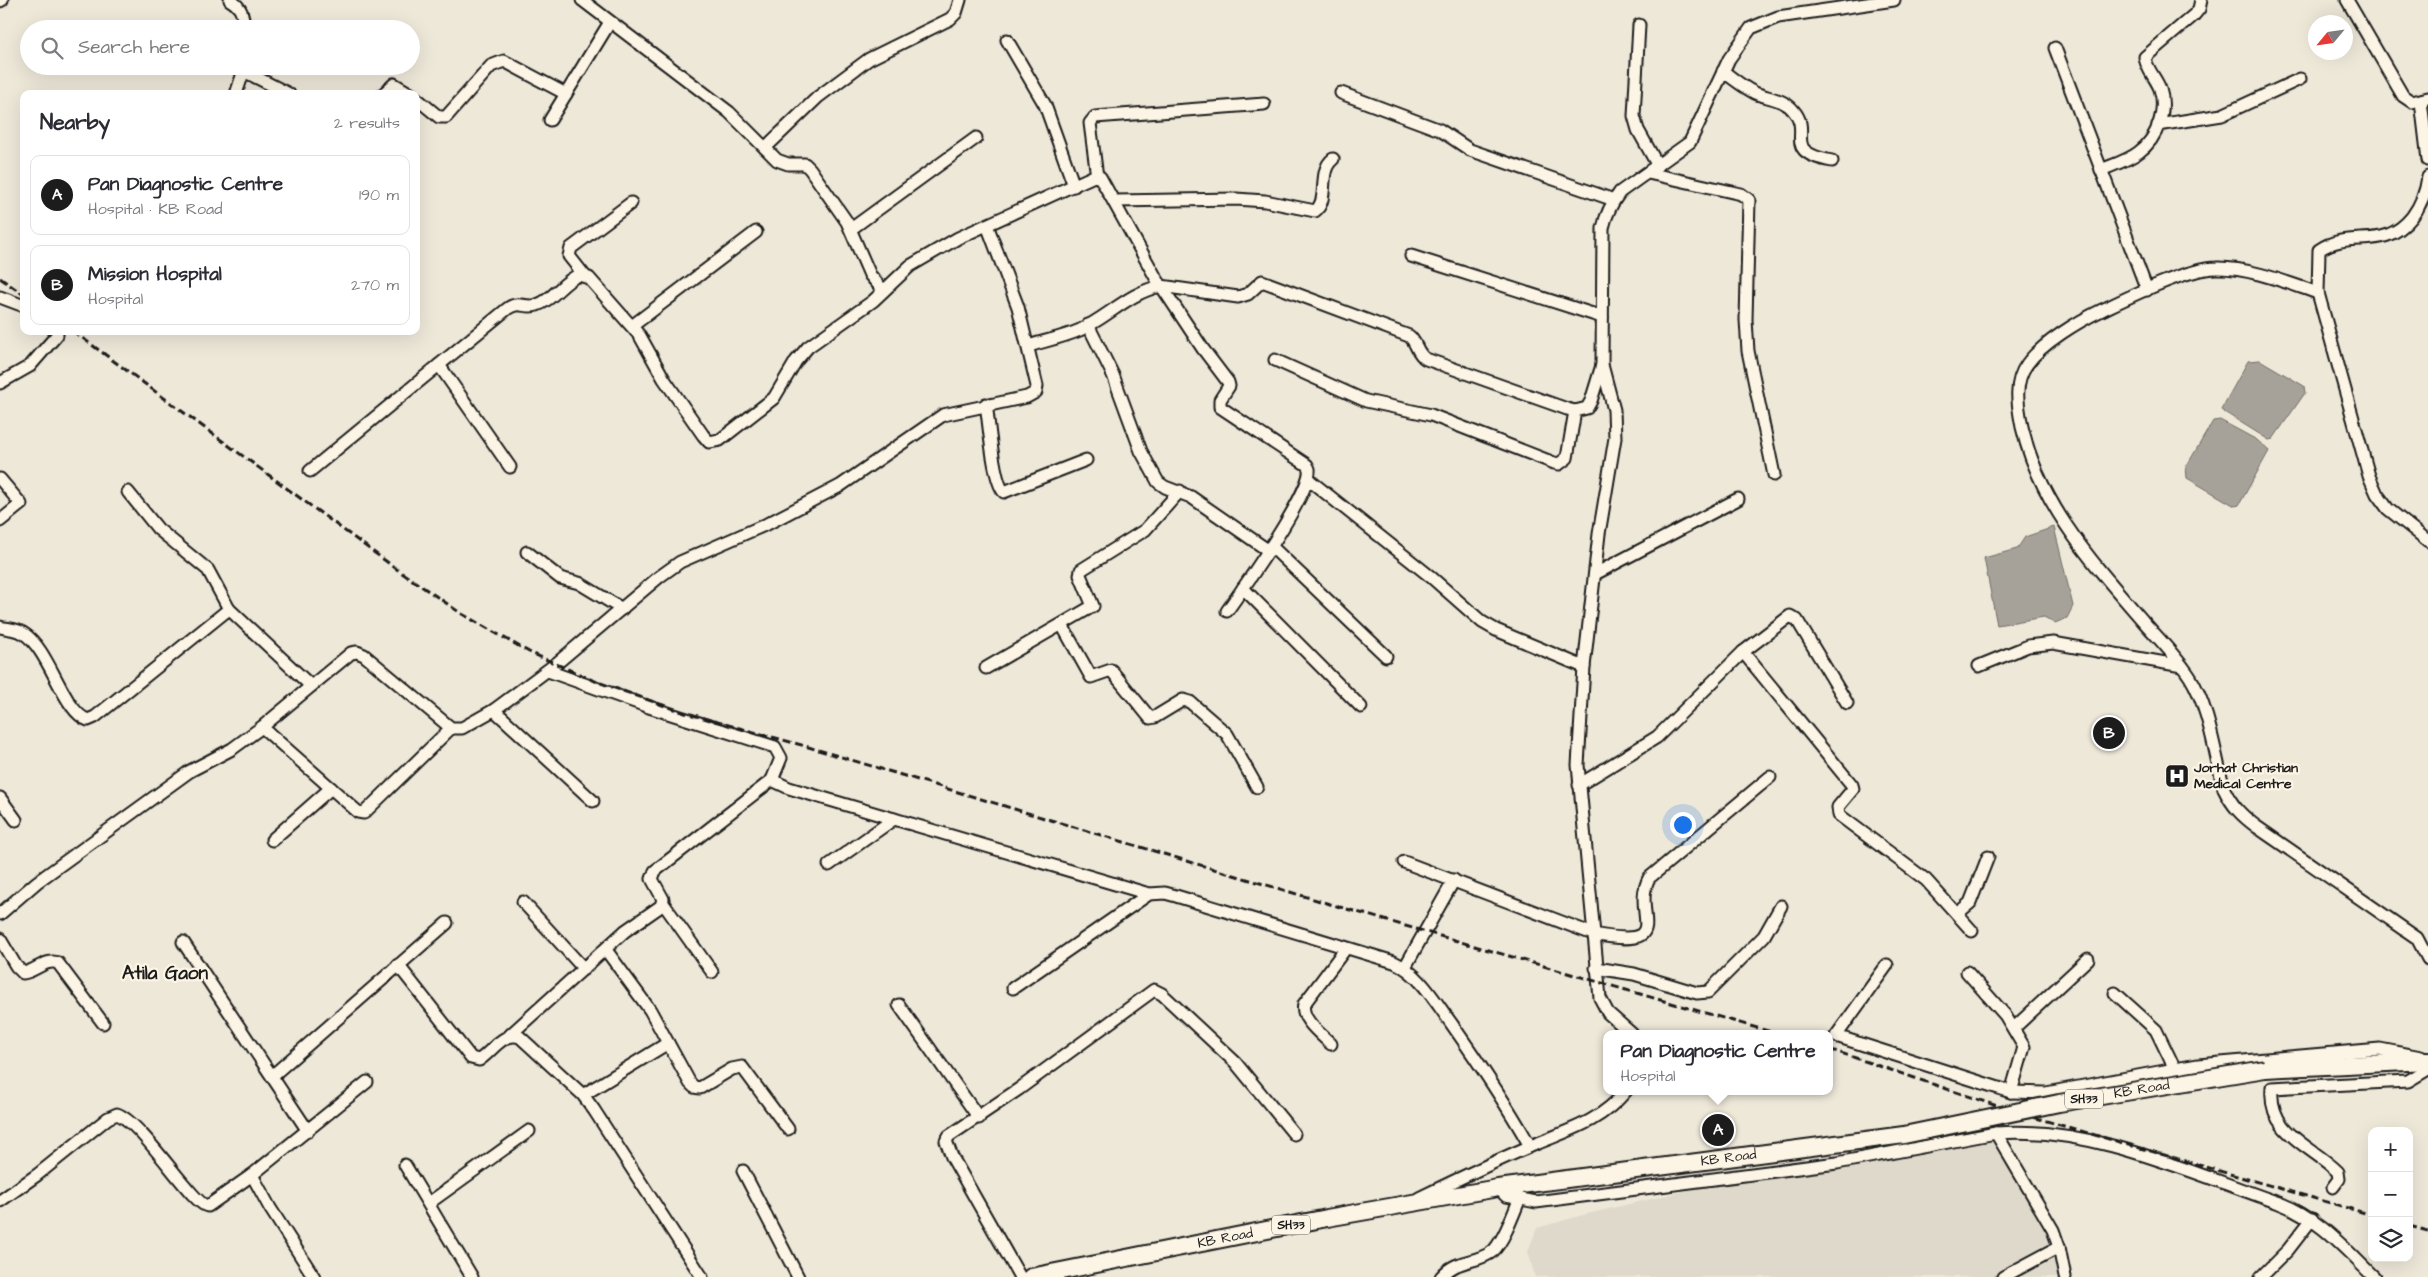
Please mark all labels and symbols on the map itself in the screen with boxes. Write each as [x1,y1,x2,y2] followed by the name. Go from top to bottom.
[2308,15,2353,60] north arrow
[2093,714,2125,752] pin: B
[2193,758,2298,794] place label: Jorhat Christian Medical Centre
[2164,763,2190,789] hospital icon: Jorhat Christian Medical Centre
[1670,812,1696,838] your location
[122,960,208,987] district label: Atila Gaon
[2112,1075,2171,1104] street label: KB Road
[2065,1090,2103,1108] road number: SH33
[1702,1111,1734,1149] pin: A
[1699,1144,1758,1171] street label: KB Road
[1272,1216,1310,1234] road number: SH33
[1196,1223,1255,1254] street label: KB Road

